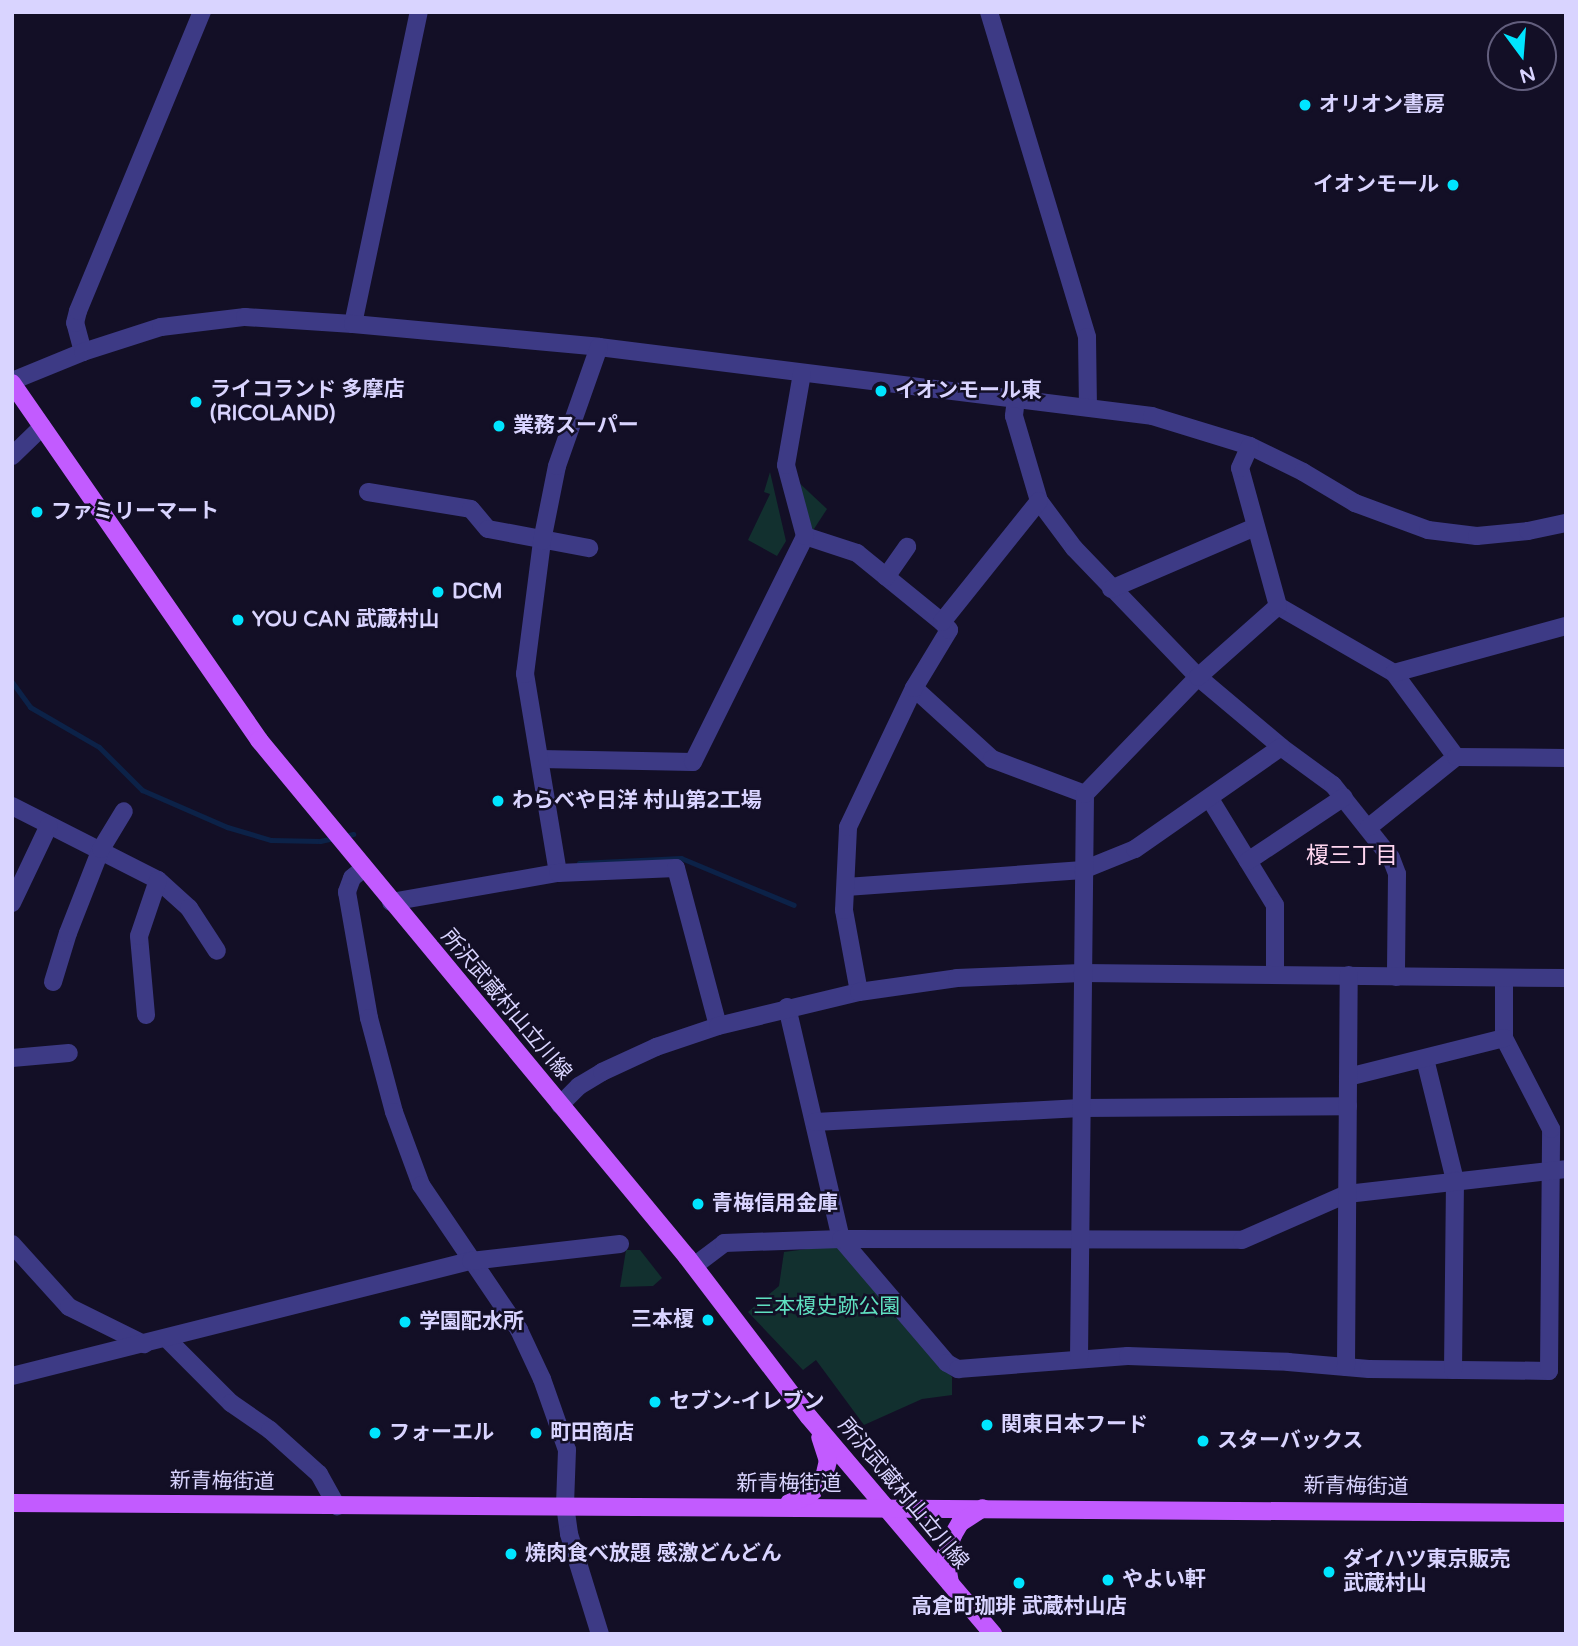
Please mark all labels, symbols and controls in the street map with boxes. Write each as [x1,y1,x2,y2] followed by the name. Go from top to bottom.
[1487,21,1557,91] north arrow
[1517,62,1538,87] text: N
[1319,92,1445,118] place label: オリオン書房
[1297,97,1313,113] marker: オリオン書房
[1313,172,1439,198] place label: イオンモール
[1445,177,1461,193] marker: イオンモール
[210,377,404,427] place label: ライコランド 多摩店 (RICOLAND)
[895,378,1042,404] place label: イオンモール東
[873,383,889,399] marker: イオンモール東
[188,394,204,410] marker: ライコランド 多摩店 (RICOLAND)
[513,413,639,439] place label: 業務スーパー
[491,418,507,434] marker: 業務スーパー
[51,499,219,525] place label: ファミリーマート
[29,504,45,520] marker: ファミリーマート
[452,579,503,605] place label: DCM
[430,584,446,600] marker: DCM
[252,607,440,633] place label: YOU CAN 武蔵村山
[230,612,246,628] marker: YOU CAN 武蔵村山
[512,788,762,814] place label: わらべや日洋 村山第2工場
[490,793,506,809] marker: わらべや日洋 村山第2工場
[1306,842,1398,870] district label: 榎三丁目
[436,925,576,1085] street label: 所沢武蔵村山立川線
[712,1191,838,1217] place label: 青梅信用金庫
[690,1196,706,1212] marker: 青梅信用金庫
[754,1294,900,1320] park label: 三本榎史跡公園
[631,1307,694,1333] place label: 三本榎
[419,1309,524,1335] place label: 学園配水所
[700,1312,716,1328] marker: 三本榎
[397,1314,413,1330] marker: 学園配水所
[669,1389,825,1415] place label: セブン-イレブン
[647,1394,663,1410] marker: セブン-イレブン
[1001,1412,1148,1438] place label: 関東日本フード
[833,1414,973,1574] street label: 所沢武蔵村山立川線
[979,1417,995,1433] marker: 関東日本フード
[389,1420,494,1446] place label: フォーエル
[550,1420,634,1446] place label: 町田商店
[367,1425,383,1441] marker: フォーエル
[528,1425,544,1441] marker: 町田商店
[1217,1428,1364,1454] place label: スターバックス
[1195,1433,1211,1449] marker: スターバックス
[169,1468,275,1496] street label: 新青梅街道
[737,1471,841,1497] street label: 新青梅街道
[1303,1473,1409,1501] street label: 新青梅街道
[525,1541,782,1567] place label: 焼肉食べ放題 感激どんどん
[503,1546,519,1562] marker: 焼肉食べ放題 感激どんどん
[1343,1547,1511,1597] place label: ダイハツ東京販売 武蔵村山
[1321,1564,1337,1580] marker: ダイハツ東京販売 武蔵村山
[1122,1567,1206,1593] place label: やよい軒
[1100,1572,1116,1588] marker: やよい軒
[1011,1575,1027,1591] marker: 高倉町珈琲 武蔵村山店
[911,1594,1127,1620] place label: 高倉町珈琲 武蔵村山店

